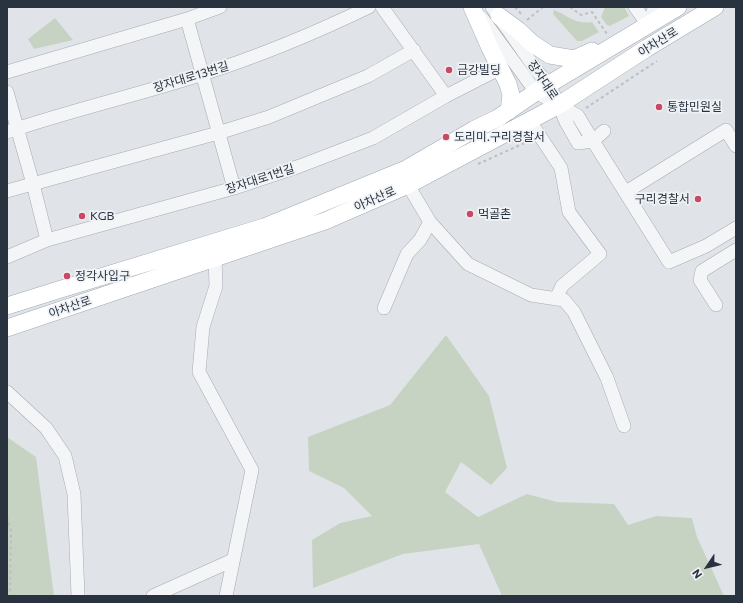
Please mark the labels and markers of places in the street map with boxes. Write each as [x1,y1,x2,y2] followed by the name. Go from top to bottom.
[457,63,501,77] place label: 금강빌딩
[444,65,454,75] marker: 금강빌딩
[667,100,722,114] place label: 통합민원실
[654,102,664,112] marker: 통합민원실
[454,130,545,144] place label: 도리미.구리경찰서
[441,132,451,142] marker: 도리미.구리경찰서
[635,192,690,206] place label: 구리경찰서
[693,194,703,204] marker: 구리경찰서
[478,207,511,221] place label: 먹골촌
[90,209,114,223] place label: KGB
[465,209,475,219] marker: 먹골촌
[77,211,87,221] marker: KGB
[75,269,130,283] place label: 정각사입구
[62,271,72,281] marker: 정각사입구

